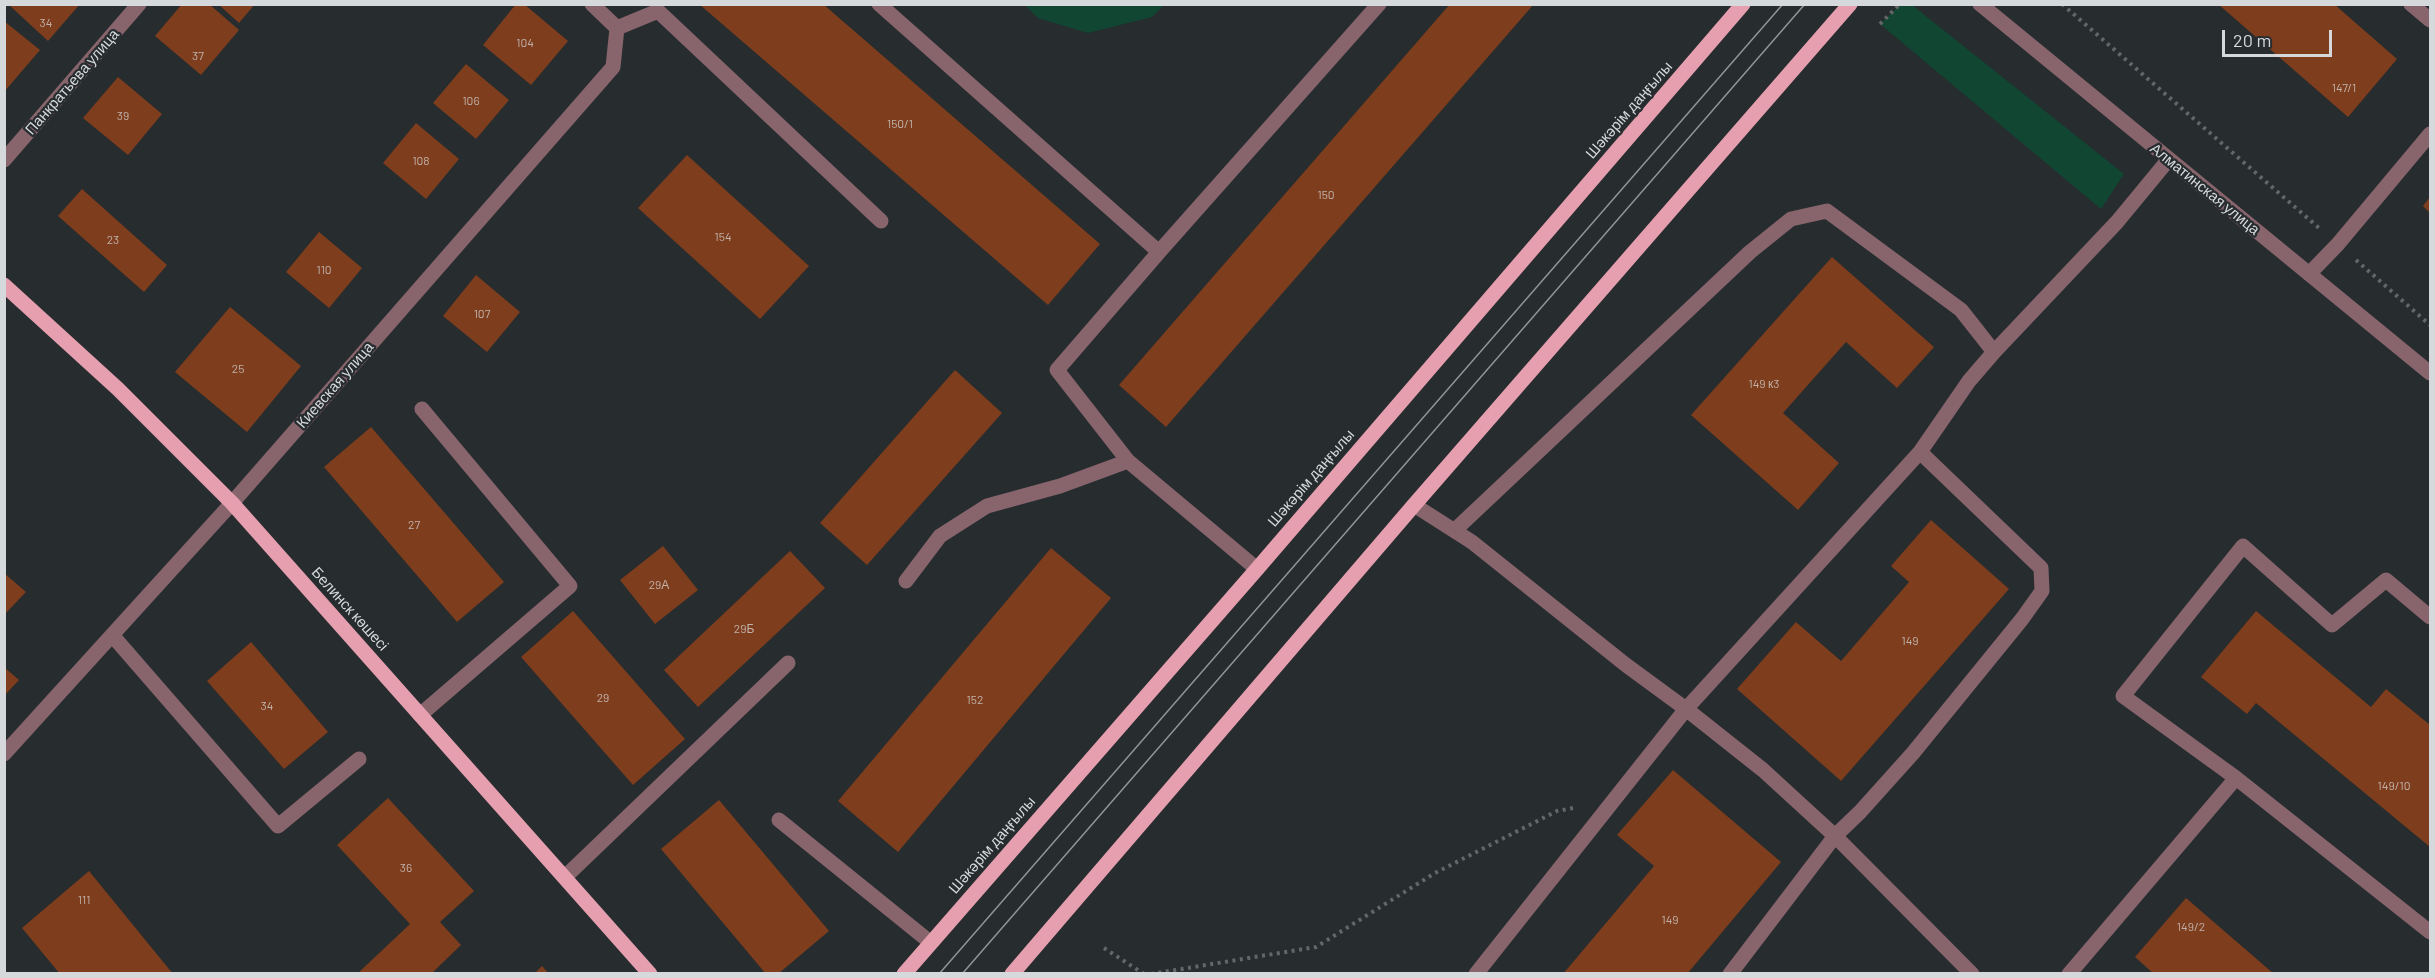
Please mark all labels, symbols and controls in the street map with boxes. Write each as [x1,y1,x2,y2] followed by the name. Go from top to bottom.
[40,16,52,30] house number: 34
[2225,18,2334,56] scale bar
[21,26,123,138] street label: Панкратьева улица
[2233,29,2271,51] text: 20 m
[516,36,534,50] house number: 104
[192,49,204,63] house number: 37
[1582,58,1676,162] street label: Шәкәрім даңғылы
[2332,81,2356,95] house number: 147/1
[462,94,480,108] house number: 106
[117,109,129,123] house number: 39
[887,117,913,131] house number: 150/1
[2147,139,2263,239] street label: Алматинская улица
[412,154,430,168] house number: 108
[1317,188,1335,202] house number: 150
[715,230,731,244] house number: 154
[107,233,119,247] house number: 23
[316,263,332,277] house number: 110
[474,307,490,321] house number: 107
[293,338,377,432] street label: Киевская улица
[232,362,244,376] house number: 25
[1749,377,1779,391] house number: 149 к3
[1264,426,1358,530] street label: Шәкәрім даңғылы
[408,518,420,532] house number: 27
[308,563,392,655] street label: Белинск көшесі
[649,578,669,592] house number: 29А
[734,622,754,636] house number: 29Б
[1901,634,1919,648] house number: 149
[597,691,609,705] house number: 29
[967,693,983,707] house number: 152
[261,699,273,713] house number: 34
[2378,779,2410,793] house number: 149/10
[945,793,1039,897] street label: Шәкәрім даңғылы
[400,861,412,875] house number: 36
[78,893,90,907] house number: 111
[1661,913,1679,927] house number: 149
[2177,920,2205,934] house number: 149/2

